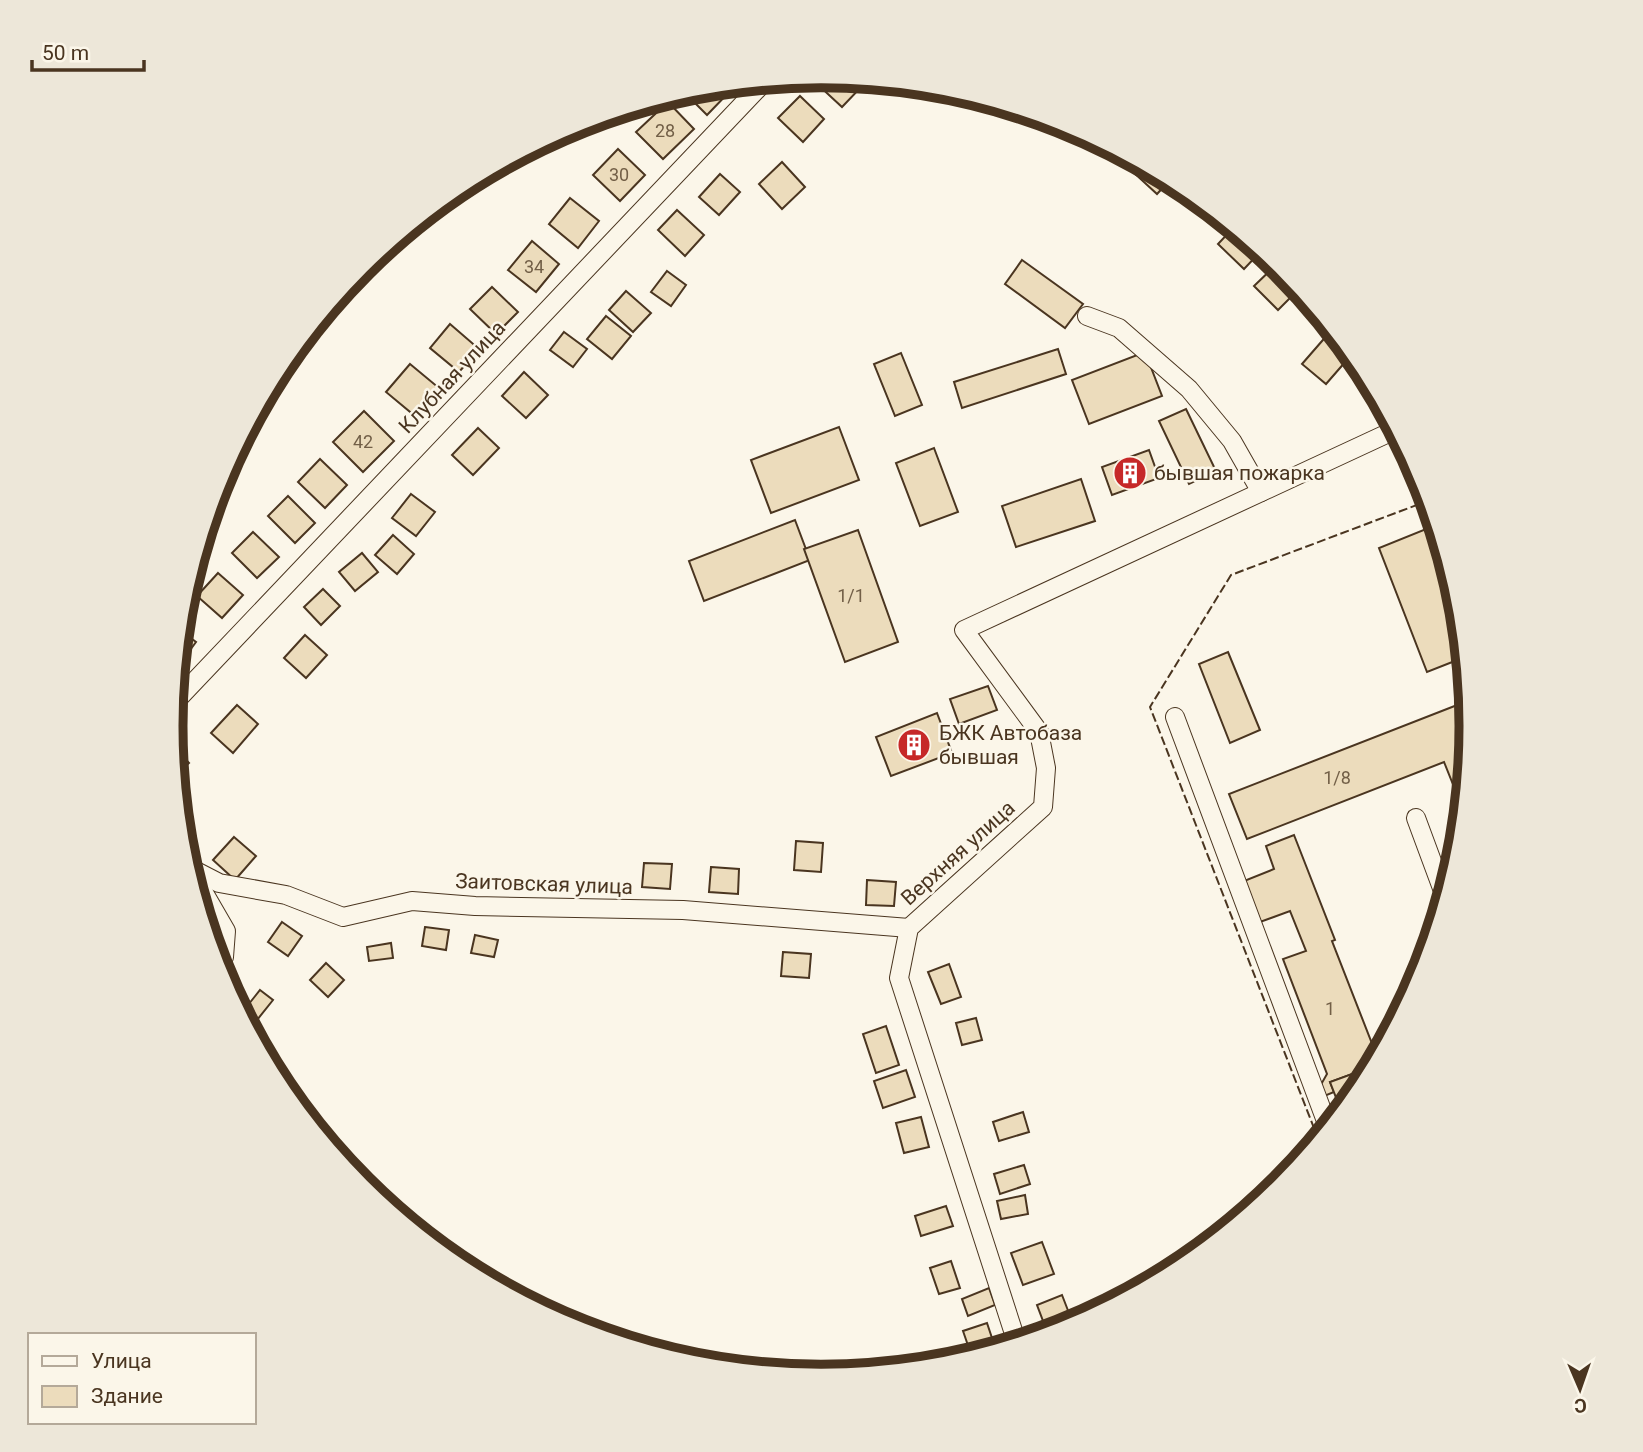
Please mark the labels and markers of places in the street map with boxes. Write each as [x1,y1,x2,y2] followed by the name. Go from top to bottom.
[1111,454,1149,492] building icon: бывшая пожарка
[1154,461,1325,485] place label: бывшая пожарка
[939,721,1082,769] place label: БЖК Автобаза бывшая
[895,726,933,764] building icon: БЖК Автобаза бывшая

